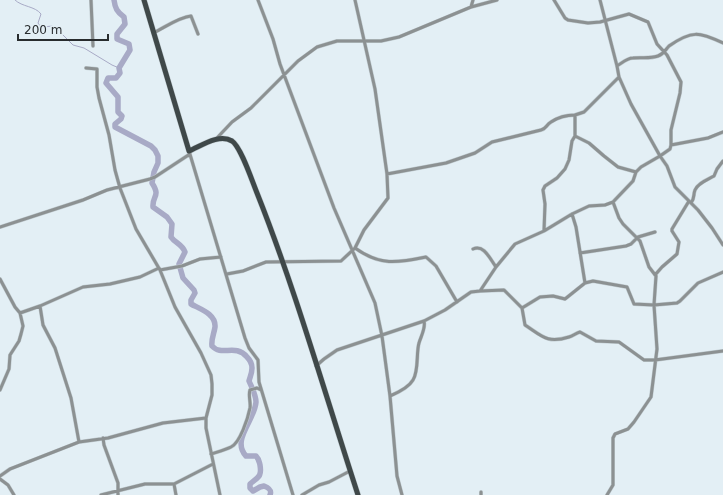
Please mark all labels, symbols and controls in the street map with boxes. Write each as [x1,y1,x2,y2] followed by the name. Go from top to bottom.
[18,16,108,42] scale bar
[24,23,62,37] text: 200 m

